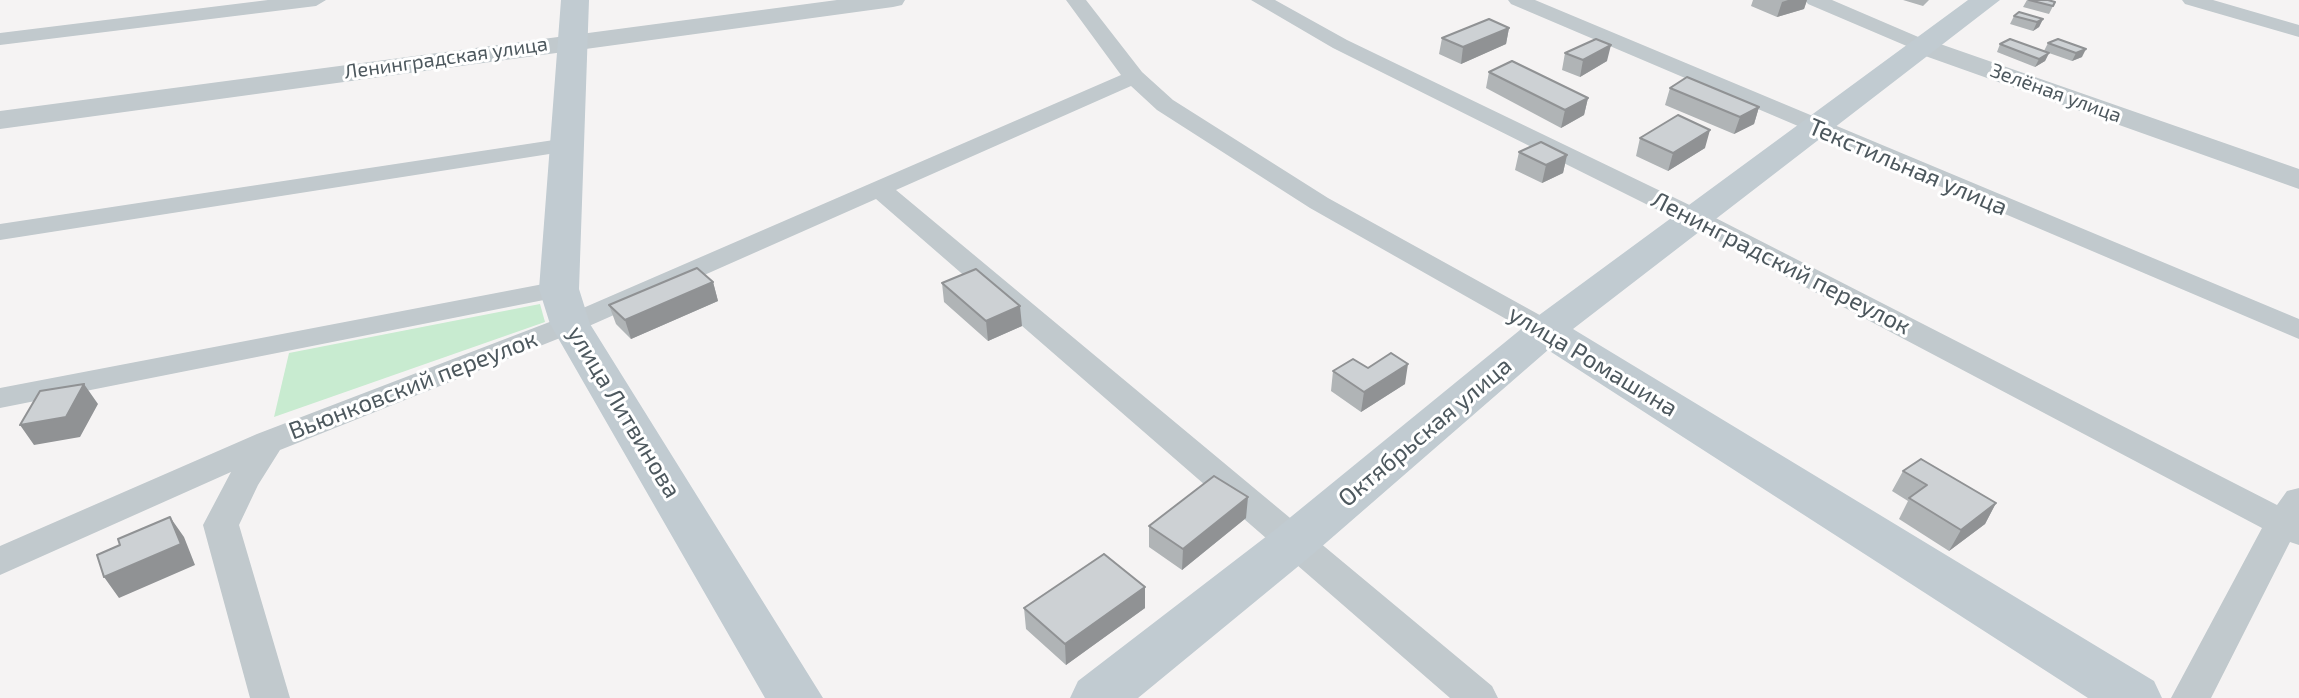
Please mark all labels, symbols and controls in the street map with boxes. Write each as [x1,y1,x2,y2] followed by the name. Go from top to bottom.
[343,32,549,84] street label: Ленинградская улица
[1987,58,2125,128] street label: Зелёная улица
[1804,112,2012,222] street label: Текстильная улица
[1647,185,1915,341] street label: Ленинградский переулок
[1503,299,1683,423] street label: улица Ромашина
[561,321,687,503] street label: улица Литвинова
[285,324,541,446] street label: Вьюнковский переулок
[1333,351,1517,513] street label: Октябрьская улица

